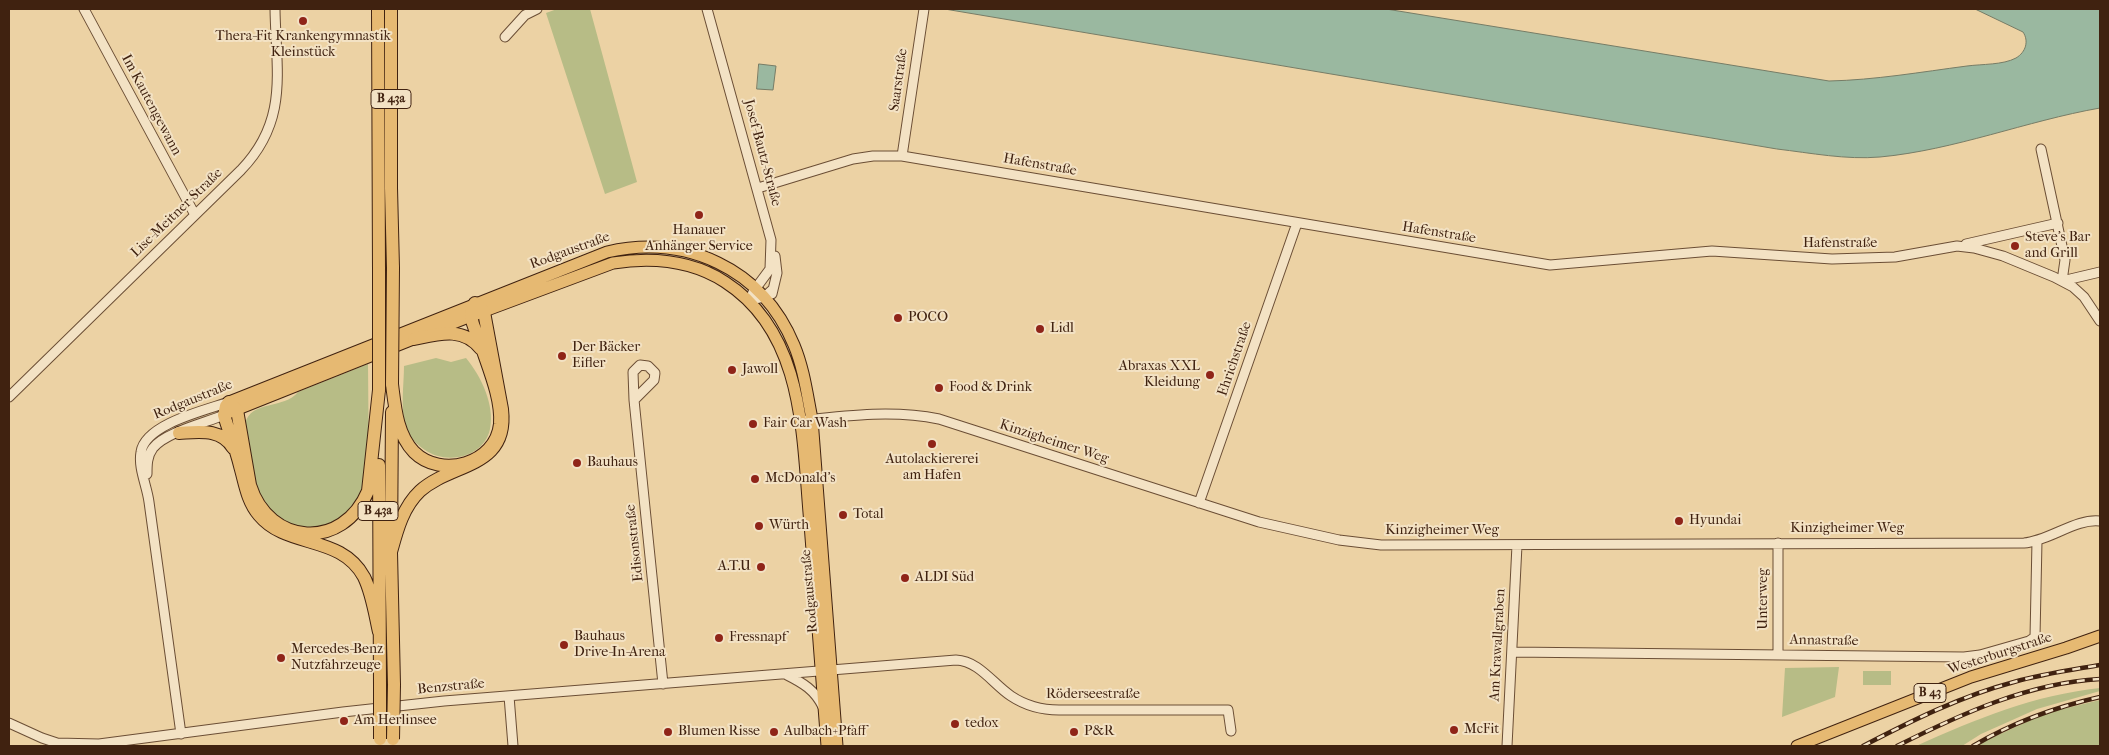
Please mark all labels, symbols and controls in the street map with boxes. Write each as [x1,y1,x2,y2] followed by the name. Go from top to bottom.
[297,15,309,27] marker: Thera-Fit Krankengymnastik Kleinstück
[215,29,391,62] place label: Thera-Fit Krankengymnastik Kleinstück
[886,47,912,113] street label: Saarstraße
[117,52,185,158] street label: Im Kautengewann
[371,90,411,108] road number: B 43a
[740,98,784,208] street label: Josef-Bautz-Straße
[1002,150,1078,180] street label: Hafenstraße
[128,165,226,261] street label: Lise-Meitner-Straße
[693,209,705,221] marker: Hanauer Anhänger Service
[1401,219,1477,247] street label: Hafenstraße
[645,223,753,256] place label: Hanauer Anhänger Service
[528,229,612,273] street label: Rodgaustraße
[2025,230,2090,262] place label: Steve's Bar and Grill
[1803,236,1877,252] street label: Hafenstraße
[2009,240,2021,252] marker: Steve's Bar and Grill
[908,310,948,326] place label: POCO
[892,312,904,324] marker: POCO
[1214,320,1256,398] street label: Ehrichstraße
[1050,321,1074,337] place label: Lidl
[1034,323,1046,335] marker: Lidl
[572,340,640,372] place label: Der Bäcker Eifler
[556,350,568,362] marker: Der Bäcker Eifler
[1119,359,1200,392] place label: Abraxas XXL Kleidung
[742,362,778,378] place label: Jawoll
[726,364,738,376] marker: Jawoll
[1204,369,1216,381] marker: Abraxas XXL Kleidung
[151,377,235,423] street label: Rodgaustraße
[949,380,1032,396] place label: Food & Drink
[933,382,945,394] marker: Food & Drink
[763,416,847,432] place label: Fair Car Wash
[997,416,1111,468] street label: Kinzigheimer Weg
[747,418,759,430] marker: Fair Car Wash
[926,438,938,450] marker: Autolackiererei am Hafen
[885,452,979,484] place label: Autolackiererei am Hafen
[587,455,638,471] place label: Bauhaus
[571,457,583,469] marker: Bauhaus
[765,471,836,487] place label: McDonald's
[749,473,761,485] marker: McDonald's
[358,502,398,520] road number: B 43a
[623,503,647,583] street label: Edisonstraße
[853,507,884,523] place label: Total
[837,509,849,521] marker: Total
[1689,513,1741,529] place label: Hyundai
[1673,515,1685,527] marker: Hyundai
[769,518,809,534] place label: Würth
[753,520,765,532] marker: Würth
[1790,521,1904,537] street label: Kinzigheimer Weg
[1385,523,1499,539] street label: Kinzigheimer Weg
[798,549,822,633] street label: Rodgaustraße
[718,559,751,575] place label: A.T.U
[755,561,767,573] marker: A.T.U
[1756,568,1772,630] street label: Unterweg
[915,570,974,586] place label: ALDI Süd
[899,572,911,584] marker: ALDI Süd
[1487,588,1509,702] street label: Am Krawallgraben
[574,629,666,662] place label: Bauhaus Drive-In-Arena
[1946,629,2054,679] street label: Westerburgstraße
[729,630,786,646] place label: Fressnapf
[713,632,725,644] marker: Fressnapf
[1789,632,1859,650] street label: Annastraße
[558,639,570,651] marker: Bauhaus Drive-In-Arena
[291,642,383,674] place label: Mercedes-Benz Nutzfahrzeuge
[275,652,287,664] marker: Mercedes-Benz Nutzfahrzeuge
[417,676,485,698] street label: Benzstraße
[1914,684,1946,702] road number: B 43
[1046,687,1140,703] street label: Röderseestraße
[354,713,437,729] place label: Am Herlinsee
[338,715,350,727] marker: Am Herlinsee
[965,716,999,732] place label: tedox
[949,718,961,730] marker: tedox
[1464,722,1499,738] place label: McFit
[678,724,760,740] place label: Blumen Risse
[784,724,866,740] place label: Aulbach+Pfaff
[1084,724,1114,740] place label: P&R
[1448,724,1460,736] marker: McFit
[662,726,674,738] marker: Blumen Risse
[768,726,780,738] marker: Aulbach+Pfaff
[1068,726,1080,738] marker: P&R

